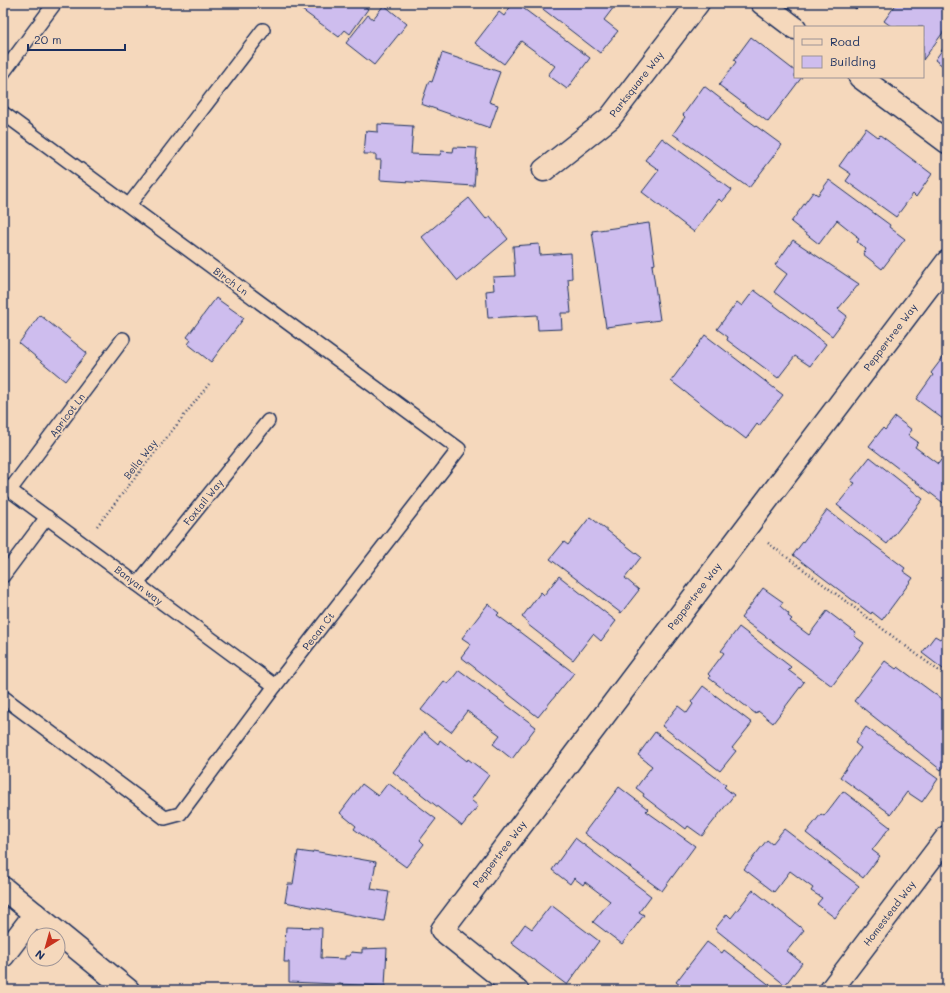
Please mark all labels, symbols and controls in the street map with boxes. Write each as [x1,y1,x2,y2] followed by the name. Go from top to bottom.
[28,26,125,52] scale bar
[794,26,924,78] legend
[34,31,62,47] text: 20 m
[830,33,860,49] text: Road
[606,48,666,120] street label: Parksquare Way
[830,53,876,69] text: Building
[211,264,251,298] street label: Birch Ln
[860,300,920,374] street label: Peppertree Way
[46,390,88,440] street label: Apricot Ln
[120,436,160,482] street label: Bella Way
[180,476,226,528] street label: Foxtail Way
[664,559,724,633] street label: Peppertree Way
[112,562,166,608] street label: Banyan way
[299,609,337,653] street label: Pecan Ct
[469,817,529,891] street label: Peppertree Way
[860,877,918,949] street label: Homestead Way
[26,927,66,967] north arrow
[32,947,48,964] text: N

